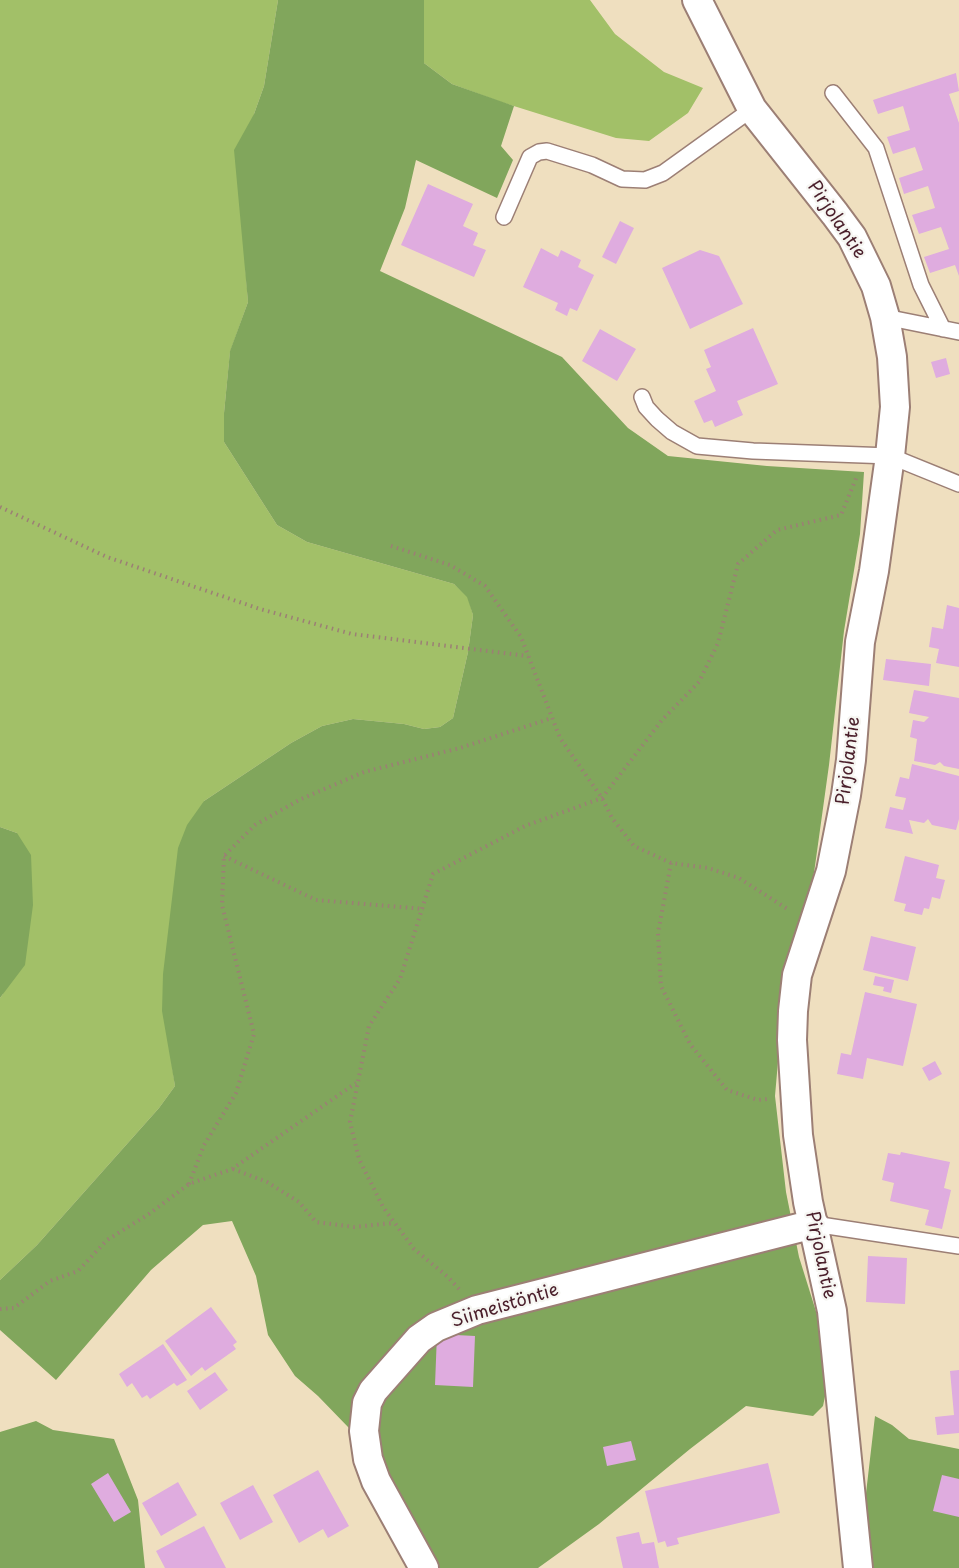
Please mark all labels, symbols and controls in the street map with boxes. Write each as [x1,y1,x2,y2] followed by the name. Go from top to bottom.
[802,177,870,263] street label: Pirjolantie
[833,715,865,807] street label: Pirjolantie
[800,1209,840,1301] street label: Pirjolantie
[449,1279,561,1333] street label: Siimeistöntie

